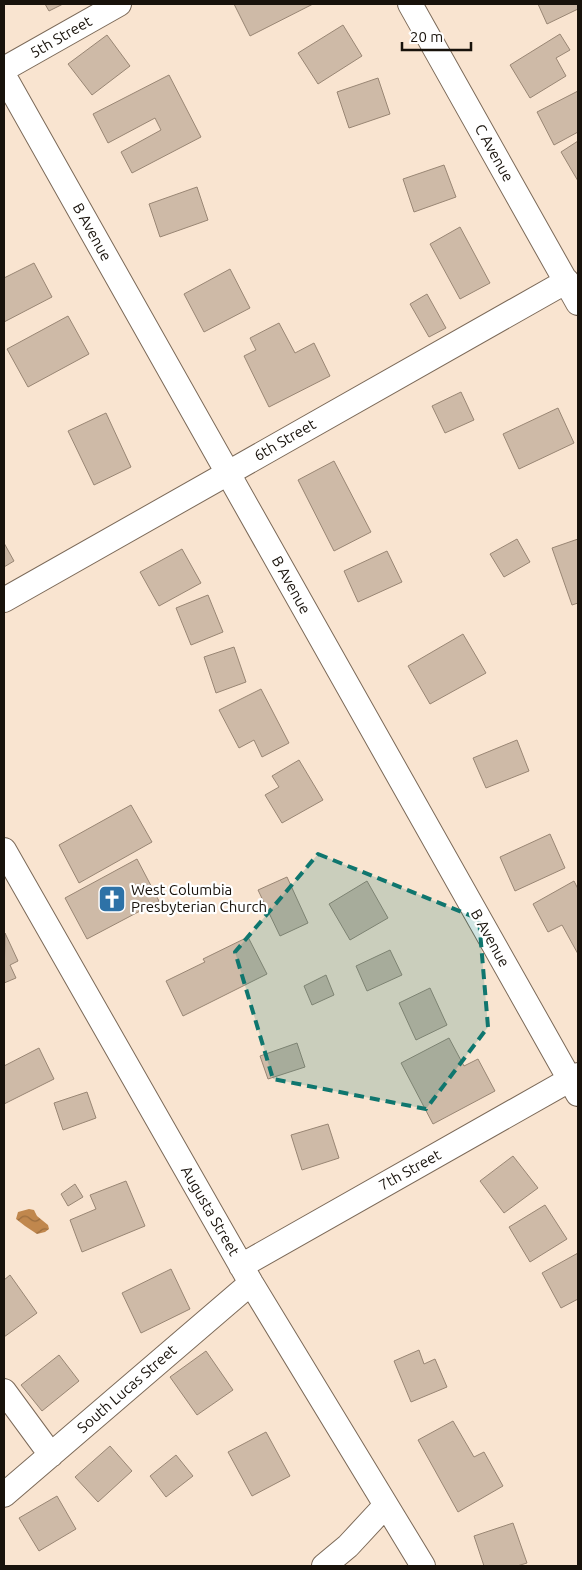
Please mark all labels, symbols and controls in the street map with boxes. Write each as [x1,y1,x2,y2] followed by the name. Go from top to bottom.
[27,12,95,61] street label: 5th Street
[402,20,471,52] scale bar
[410,28,443,45] text: 20 m
[472,121,517,185] street label: C Avenue
[70,200,115,264] street label: B Avenue
[251,415,319,464] street label: 6th Street
[269,553,314,617] street label: B Avenue
[131,881,267,915] place label: West Columbia Presbyterian Church
[97,884,127,914] church icon: West Columbia Presbyterian Church
[468,906,513,970] street label: B Avenue
[376,1146,444,1194] street label: 7th Street
[178,1163,243,1259] street label: Augusta Street
[74,1341,180,1436] street label: South Lucas Street

